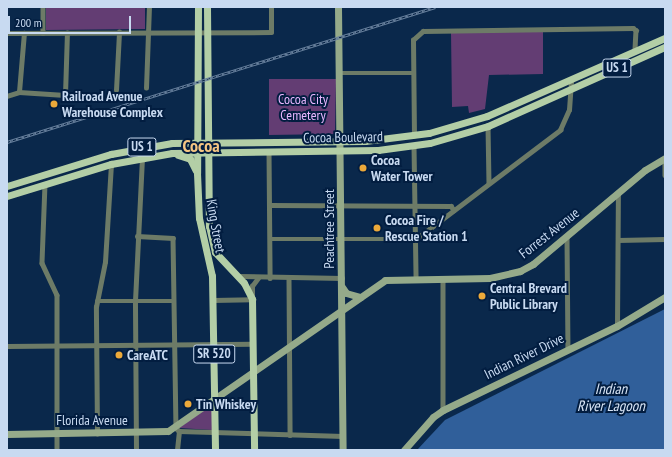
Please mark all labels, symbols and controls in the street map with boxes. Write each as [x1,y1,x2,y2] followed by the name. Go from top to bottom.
[10,8,133,34] scale bar
[15,15,42,30] text: 200 m
[602,57,632,79] road number: US 1
[62,88,163,120] place label: Railroad Avenue Warehouse Complex
[278,91,328,124] park label: Cocoa City Cemetery
[49,99,59,109] marker: Railroad Avenue Warehouse Complex
[303,128,383,146] street label: Cocoa Boulevard
[182,135,220,157] district label: Cocoa
[127,136,157,158] road number: US 1
[371,152,433,184] place label: Cocoa Water Tower
[358,163,368,173] marker: Cocoa Water Tower
[321,189,337,269] street label: Peachtree Street
[203,198,229,254] street label: King Street
[515,204,583,262] street label: Forrest Avenue
[385,212,468,244] place label: Cocoa Fire / Rescue Station 1
[372,223,382,233] marker: Cocoa Fire / Rescue Station 1
[490,280,567,312] place label: Central Brevard Public Library
[477,291,487,301] marker: Central Brevard Public Library
[481,330,567,382] street label: Indian River Drive
[193,343,235,365] road number: SR 520
[127,347,168,363] place label: CareATC
[114,350,124,360] marker: CareATC
[577,379,645,414] water label: Indian River Lagoon
[196,396,256,412] place label: Tin Whiskey
[183,399,193,409] marker: Tin Whiskey
[56,412,128,428] street label: Florida Avenue

